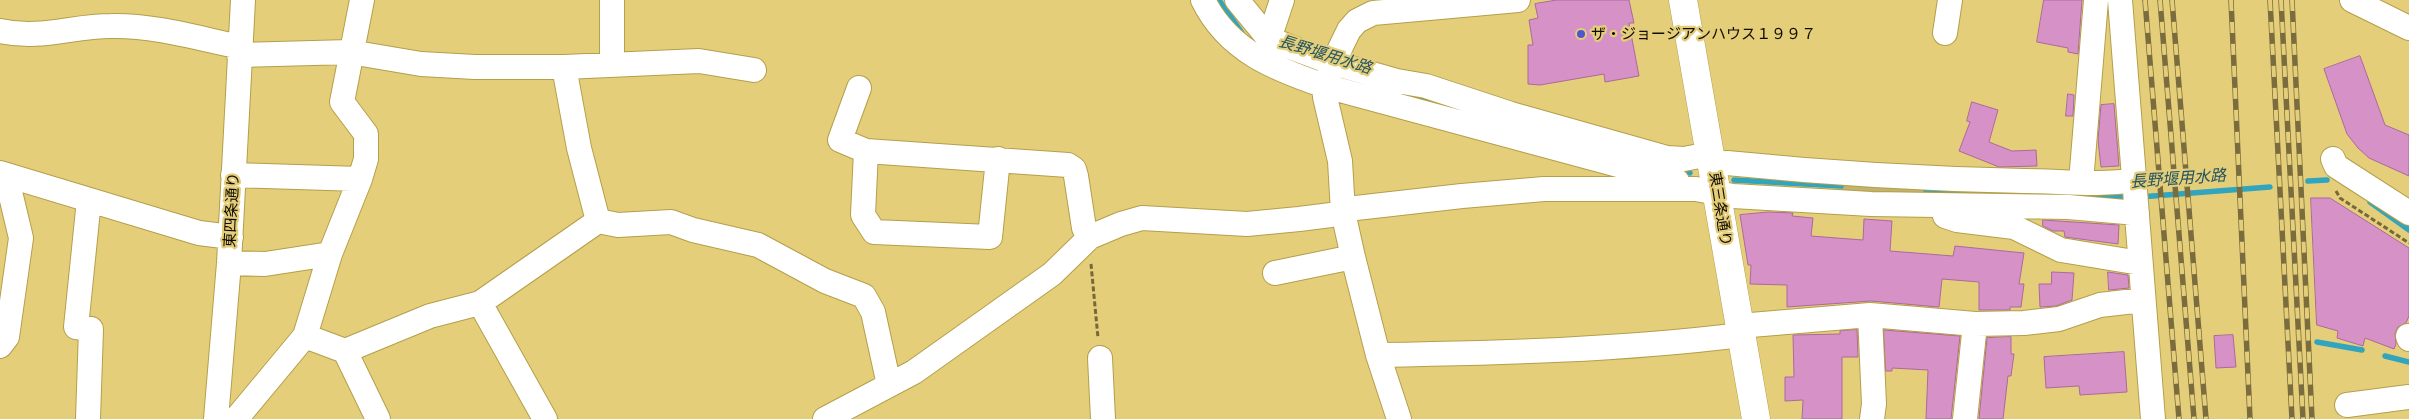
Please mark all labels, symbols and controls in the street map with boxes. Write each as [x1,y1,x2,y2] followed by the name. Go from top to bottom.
[1591,25,1816,43] place label: ザ・ジョージアンハウス１９９７
[1575,28,1587,40] marker: ザ・ジョージアンハウス１９９７
[1276,32,1374,78] water label: 長野堰用水路
[2129,166,2227,192] water label: 長野堰用水路
[1705,171,1735,247] street label: 東三条通り
[221,172,243,248] street label: 東四条通り

